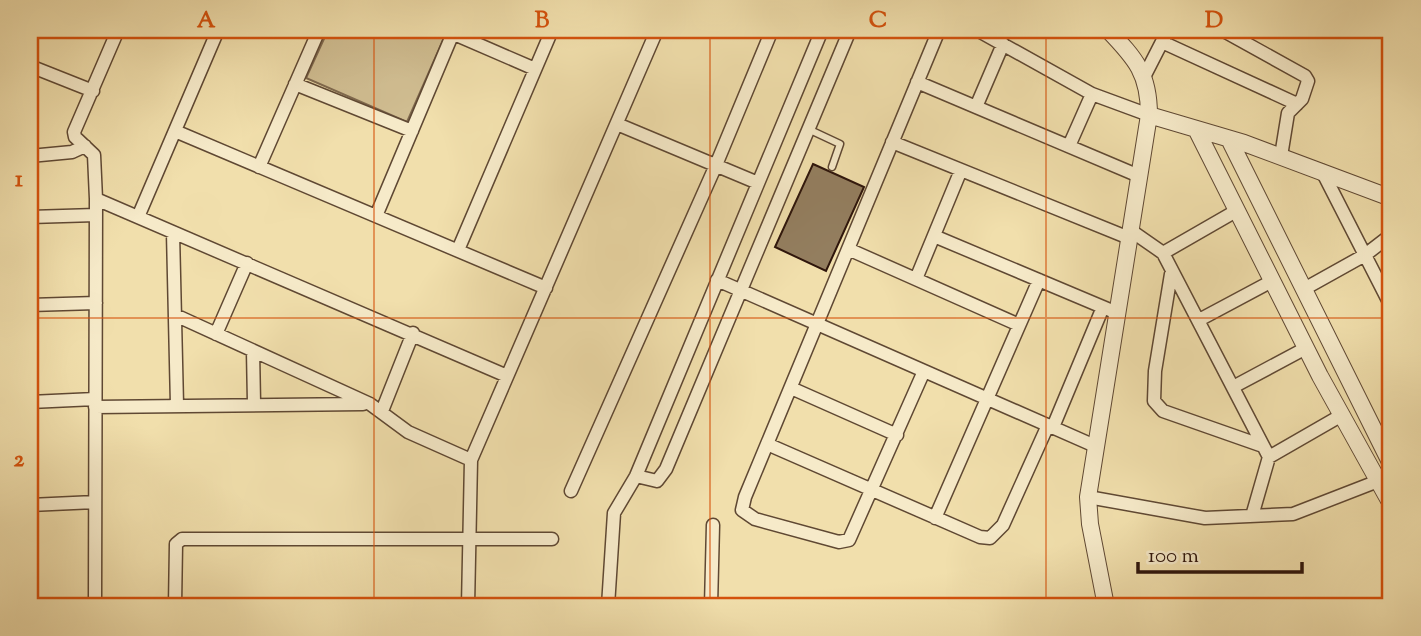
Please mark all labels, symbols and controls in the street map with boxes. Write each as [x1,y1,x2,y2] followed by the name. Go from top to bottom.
[197,5,216,38] text: A
[535,5,550,38] text: B
[869,5,887,38] text: C
[1205,5,1223,38] text: D
[15,164,23,197] text: 1
[14,444,25,477] text: 2
[1138,531,1302,575] scale bar
[1148,542,1199,572] text: 100 m

